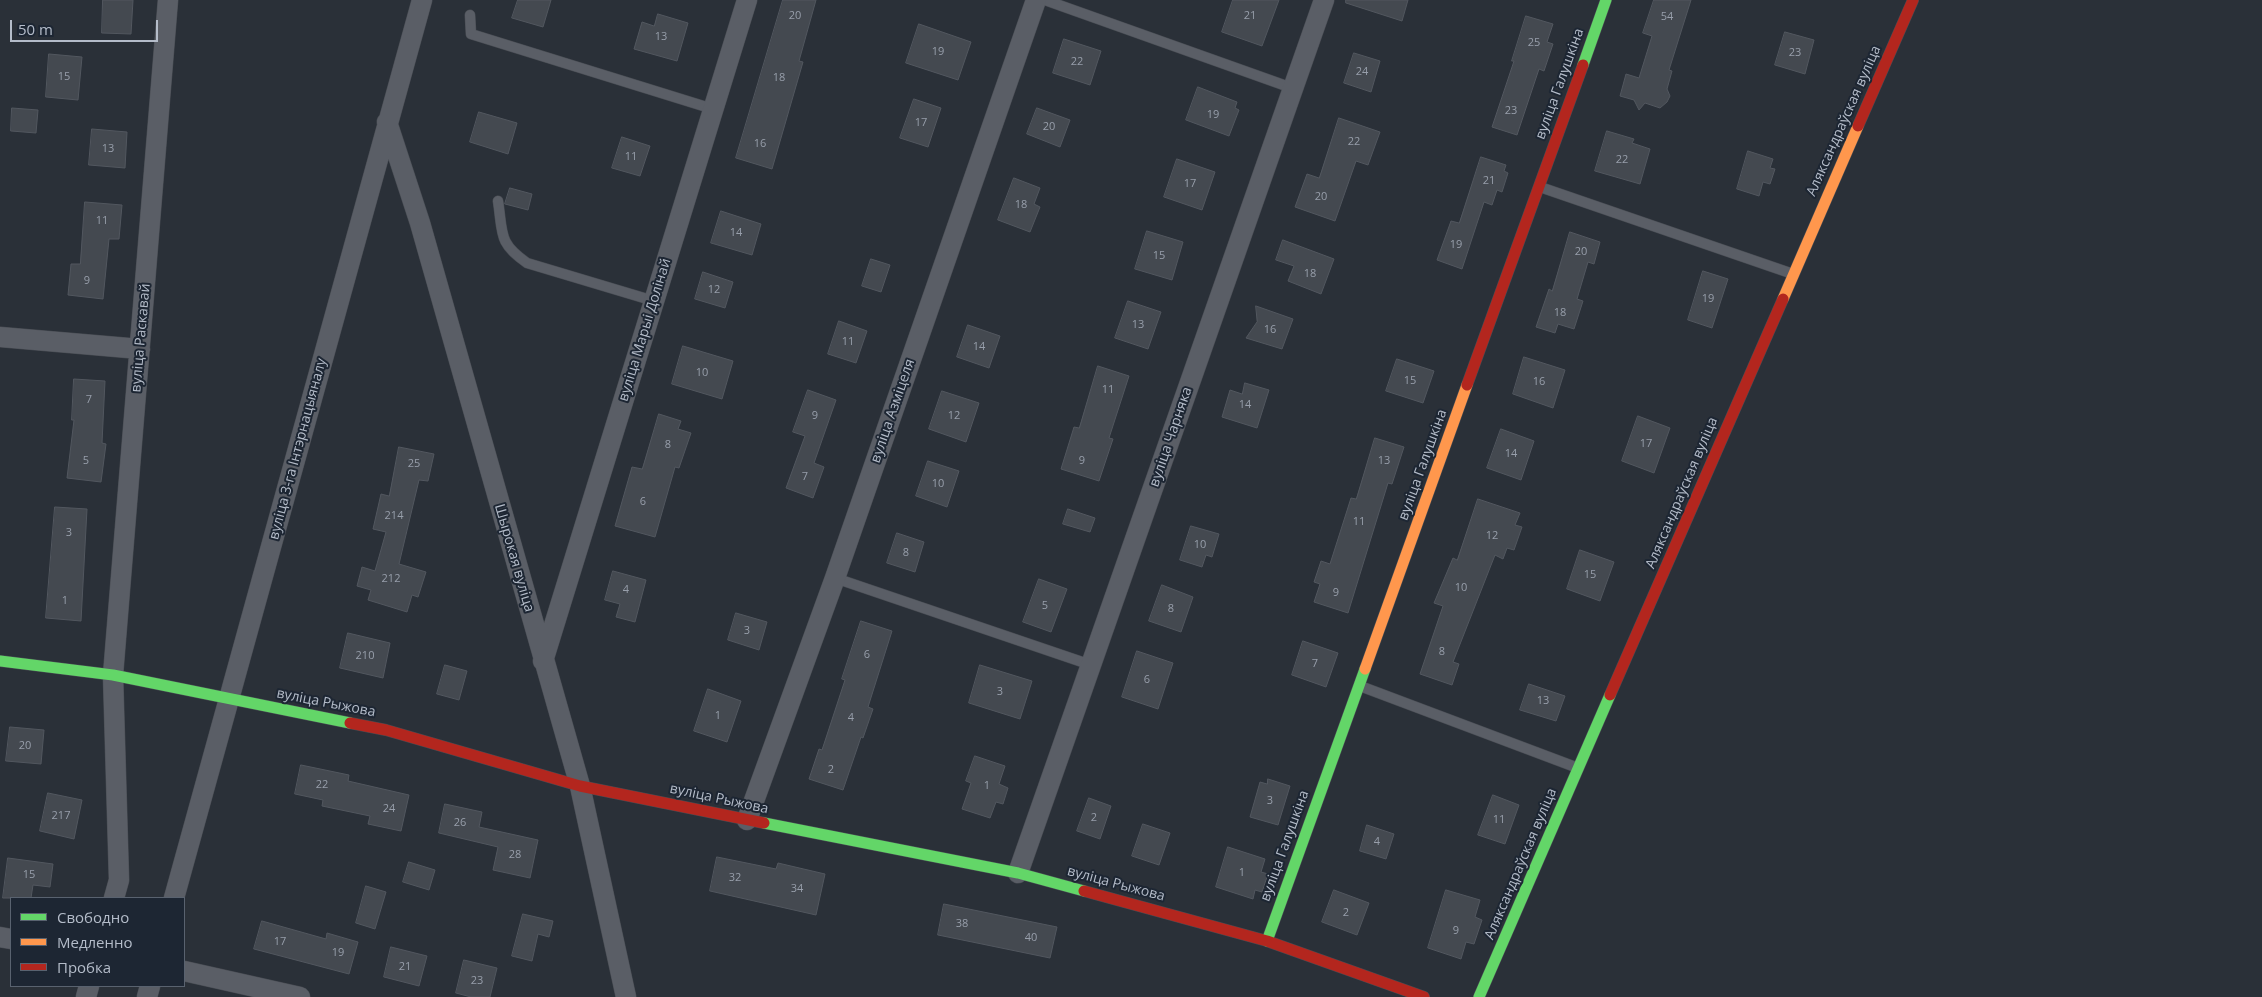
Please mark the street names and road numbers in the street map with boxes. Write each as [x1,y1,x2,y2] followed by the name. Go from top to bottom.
[1532,26,1588,142] street label: вуліца Галушкіна
[1803,43,1885,199] street label: Аляксандраўская вуліца
[615,256,675,404] street label: вуліца Марыі Долінай
[128,283,154,393] street label: вуліца Раскавай
[266,356,330,542] street label: вуліца 3-га Інтэрнацыяналу
[867,357,919,465] street label: вуліца Азміцеля
[1146,385,1196,489] street label: вуліца Чарняка
[1395,407,1451,523] street label: вуліца Галушкіна
[1642,415,1722,571] street label: Аляксандраўская вуліца
[491,502,537,614] street label: Шырокая вуліца
[275,685,377,721] street label: вуліца Рыжова
[668,780,770,818] street label: вуліца Рыжова
[1481,786,1561,942] street label: Аляксандраўская вуліца
[1257,788,1313,904] street label: вуліца Галушкіна
[1065,863,1167,905] street label: вуліца Рыжова

